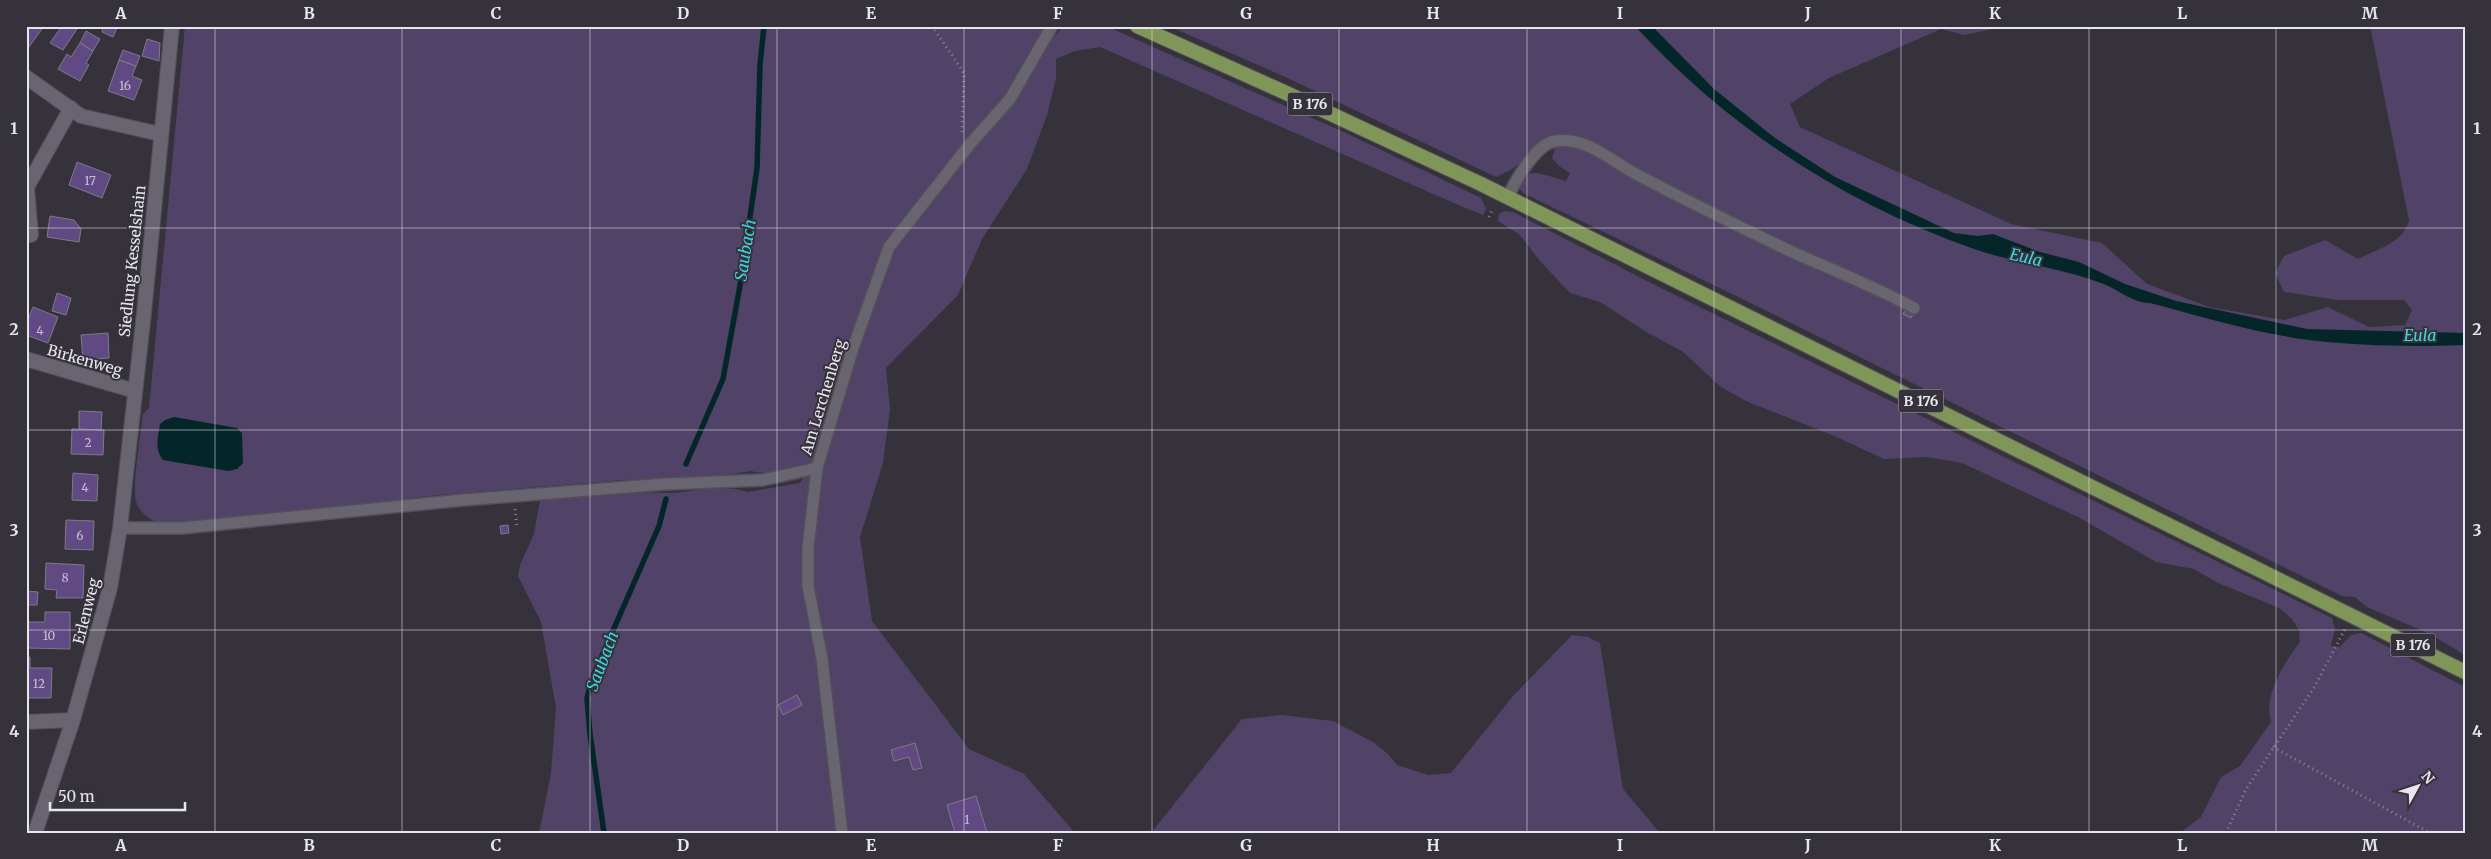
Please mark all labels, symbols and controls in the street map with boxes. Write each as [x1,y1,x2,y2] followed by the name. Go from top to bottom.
[114,3,127,23] text: A
[303,3,315,23] text: B
[491,3,501,23] text: C
[677,3,689,23] text: D
[866,3,877,23] text: E
[1053,3,1063,23] text: F
[1240,3,1252,23] text: G
[1426,3,1440,23] text: H
[1617,3,1623,23] text: I
[1804,3,1811,23] text: J
[1989,3,2001,23] text: K
[2177,3,2187,23] text: L
[2362,3,2379,23] text: M
[119,78,131,93] house number: 16
[1288,92,1332,116] road number: B 176
[10,118,18,138] text: 1
[2473,118,2481,138] text: 1
[84,173,96,188] house number: 17
[115,184,149,338] street label: Siedlung Kesselshain
[730,218,760,282] water label: Saubach
[2008,244,2044,270] water label: Eula
[9,319,19,339] text: 2
[2472,319,2482,339] text: 2
[36,323,44,338] house number: 4
[2404,325,2436,345] water label: Eula
[796,337,850,458] street label: Am Lerchenberg
[45,340,125,380] street label: Birkenweg
[1898,390,1944,412] road number: B 176
[84,435,92,450] house number: 2
[81,480,89,495] house number: 4
[9,520,19,540] text: 3
[2472,520,2482,540] text: 3
[76,528,84,543] house number: 6
[61,570,69,585] house number: 8
[69,576,103,646] street label: Erlenweg
[43,628,56,643] house number: 10
[582,628,622,694] water label: Saubach
[2390,634,2436,656] road number: B 176
[33,676,45,691] house number: 12
[9,721,19,741] text: 4
[2472,721,2482,741] text: 4
[2394,762,2444,812] north arrow
[2418,768,2438,788] text: N
[50,779,185,811] scale bar
[58,787,95,806] text: 50 m
[964,812,970,827] house number: 1
[114,835,127,855] text: A
[303,835,315,855] text: B
[491,835,501,855] text: C
[677,835,689,855] text: D
[866,835,877,855] text: E
[1053,835,1063,855] text: F
[1240,835,1252,855] text: G
[1426,835,1440,855] text: H
[1617,835,1623,855] text: I
[1804,835,1811,855] text: J
[1989,835,2001,855] text: K
[2177,835,2187,855] text: L
[2362,835,2379,855] text: M

